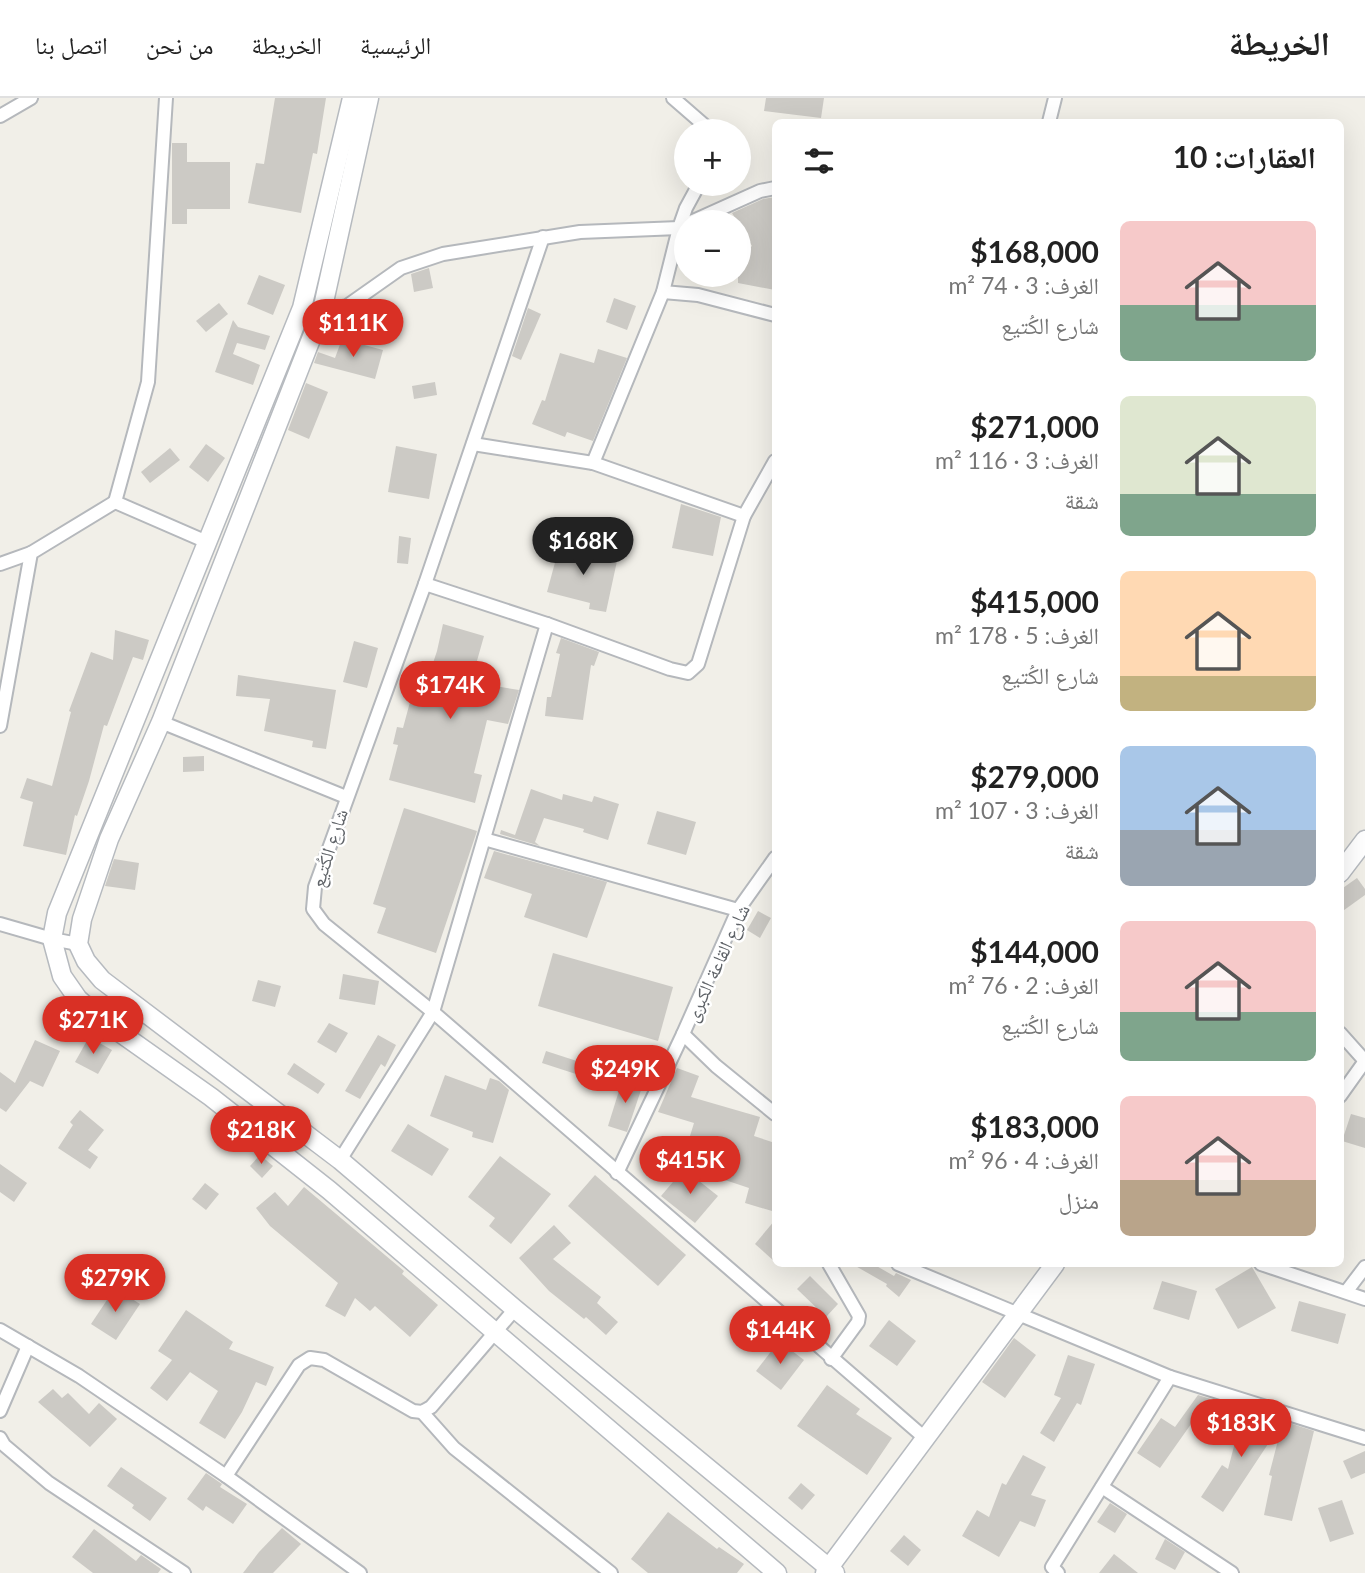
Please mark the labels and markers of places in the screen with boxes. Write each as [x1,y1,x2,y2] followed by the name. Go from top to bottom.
[304,300,402,359] pin: $111K
[534,518,632,577] pin: $168K
[401,662,499,721] pin: $174K
[44,996,142,1056] pin: $271K
[576,1046,674,1105] pin: $249K
[212,1107,310,1166] pin: $218K
[641,1136,739,1196] pin: $415K
[66,1254,164,1314] pin: $279K
[731,1306,829,1366] pin: $144K
[1192,1400,1290,1459] pin: $183K

